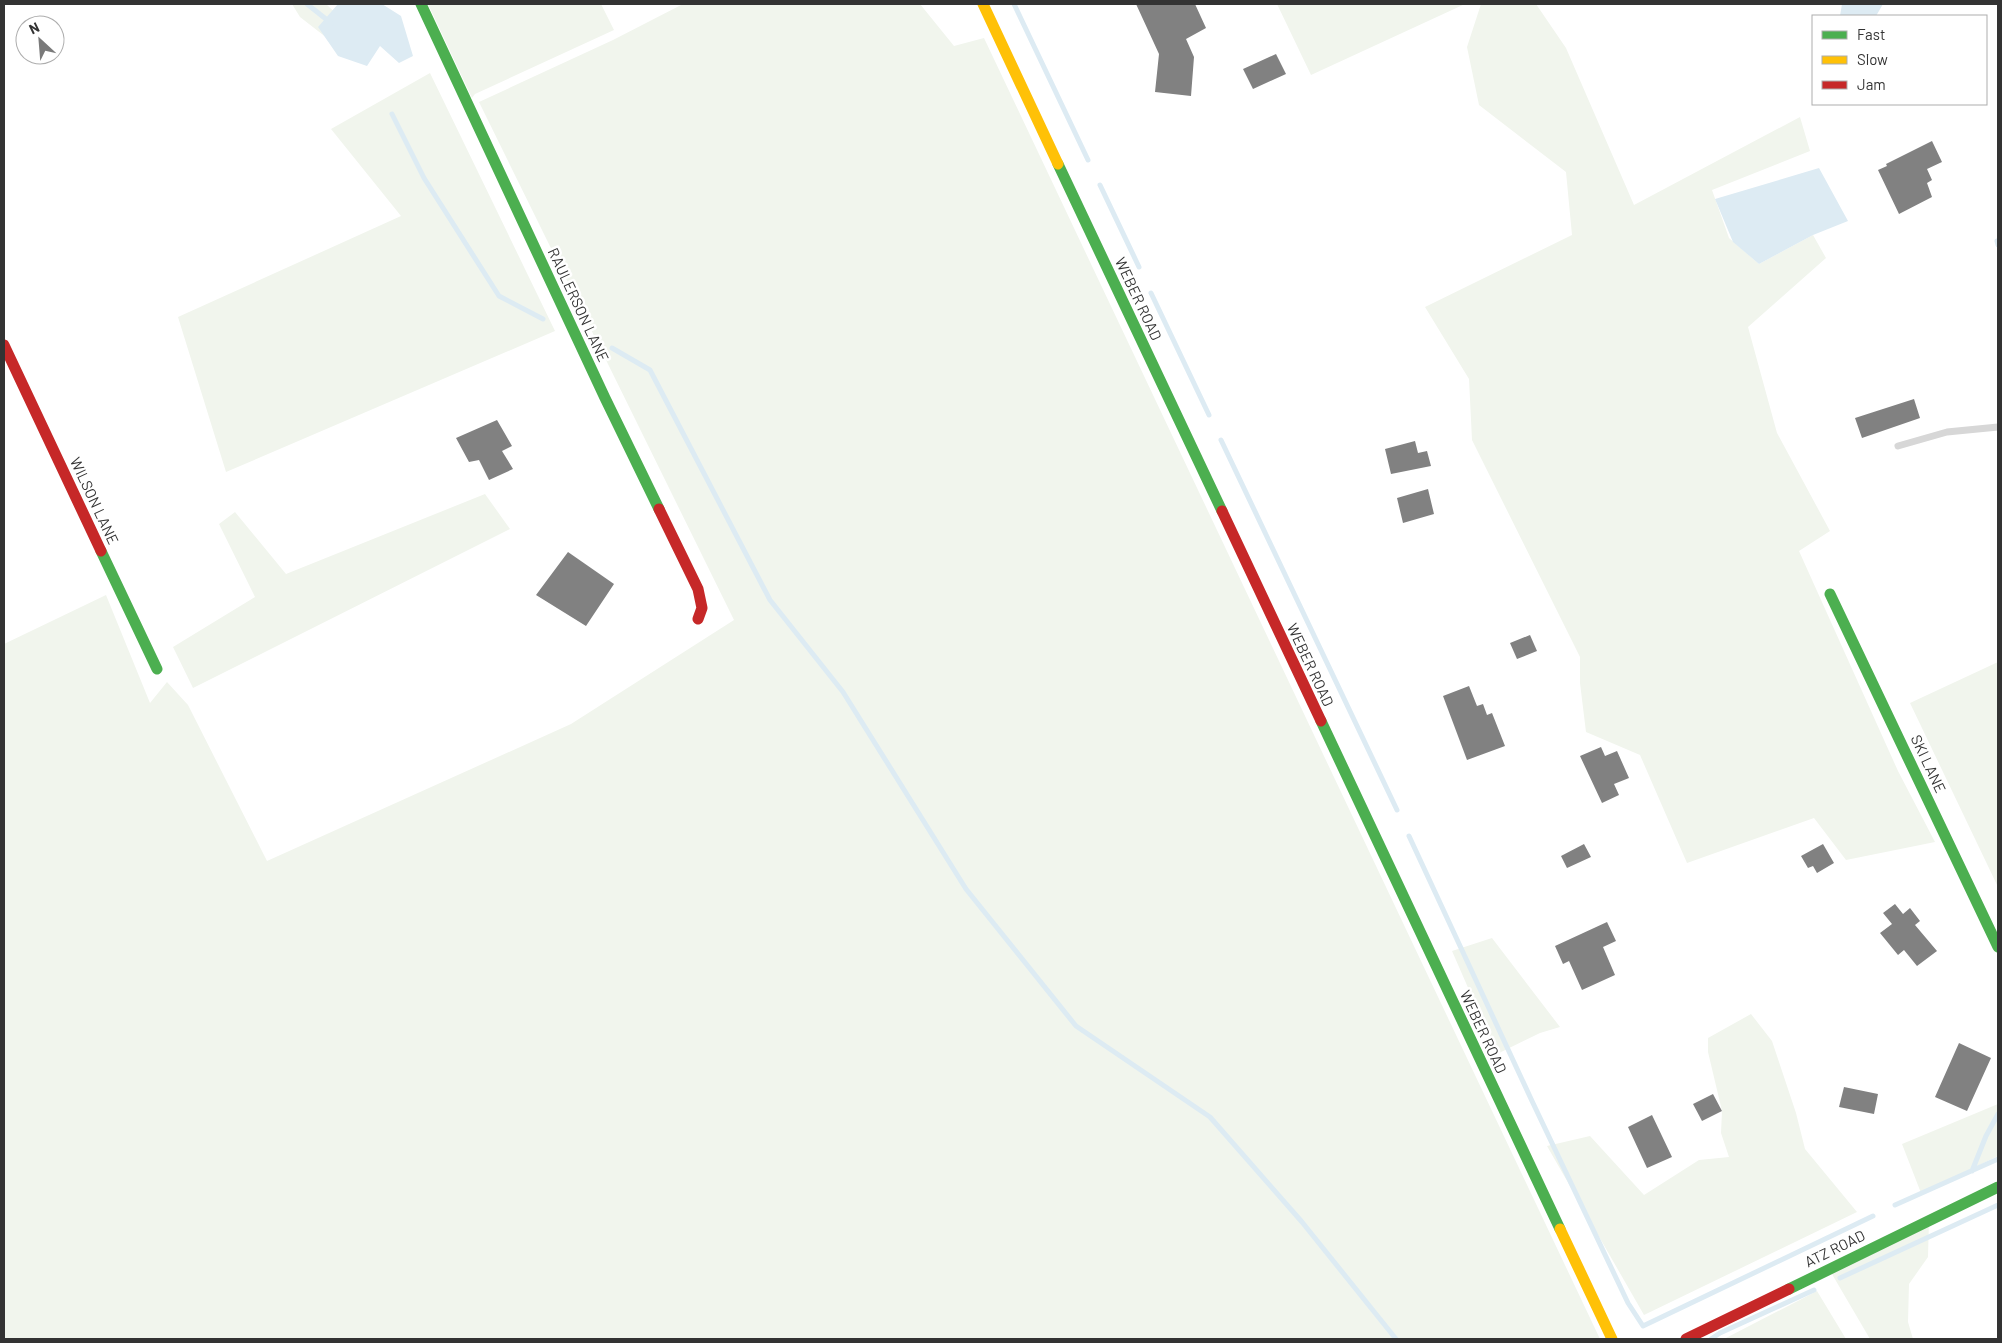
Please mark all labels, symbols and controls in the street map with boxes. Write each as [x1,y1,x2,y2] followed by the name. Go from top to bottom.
[15,15,65,65] north arrow
[1812,15,1987,105] legend
[26,18,42,38] text: N
[1857,25,1885,43] text: Fast
[1857,50,1888,68] text: Slow
[1857,75,1886,93] text: Jam
[545,245,613,364] street label: RAULERSON LANE
[1112,254,1166,343] street label: WEBER ROAD
[67,454,123,547] street label: WILSON LANE
[1284,620,1338,709] street label: WEBER ROAD
[1908,732,1950,796] street label: SKI LANE
[1457,987,1511,1076] street label: WEBER ROAD
[1802,1226,1868,1270] street label: ATZ ROAD

